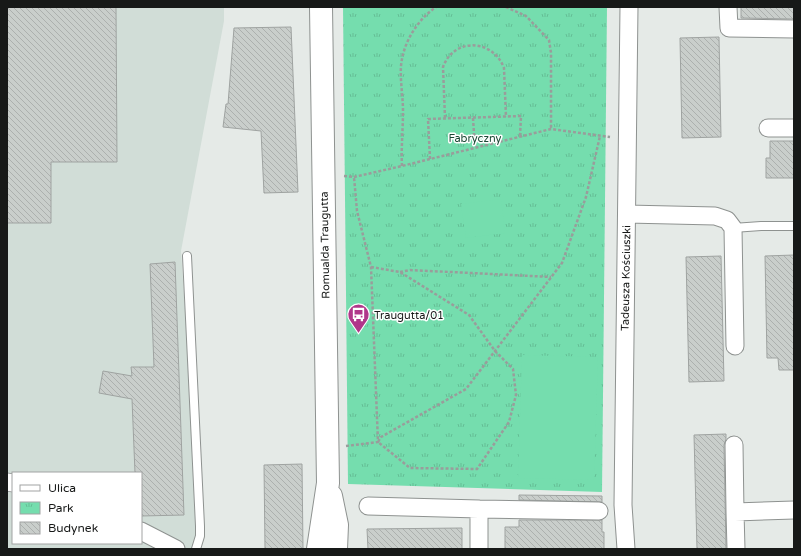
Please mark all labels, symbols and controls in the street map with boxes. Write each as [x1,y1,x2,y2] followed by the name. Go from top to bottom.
[449,132,502,145] park label: Fabryczny
[318,191,332,299] street label: Romualda Traugutta
[619,225,633,331] street label: Tadeusza Kościuszki
[345,302,371,335] bus stop icon: Traugutta/01
[374,309,444,322] place label: Traugutta/01
[12,472,142,544] legend
[48,481,76,495] text: Ulica
[48,501,74,515] text: Park
[48,521,99,535] text: Budynek

